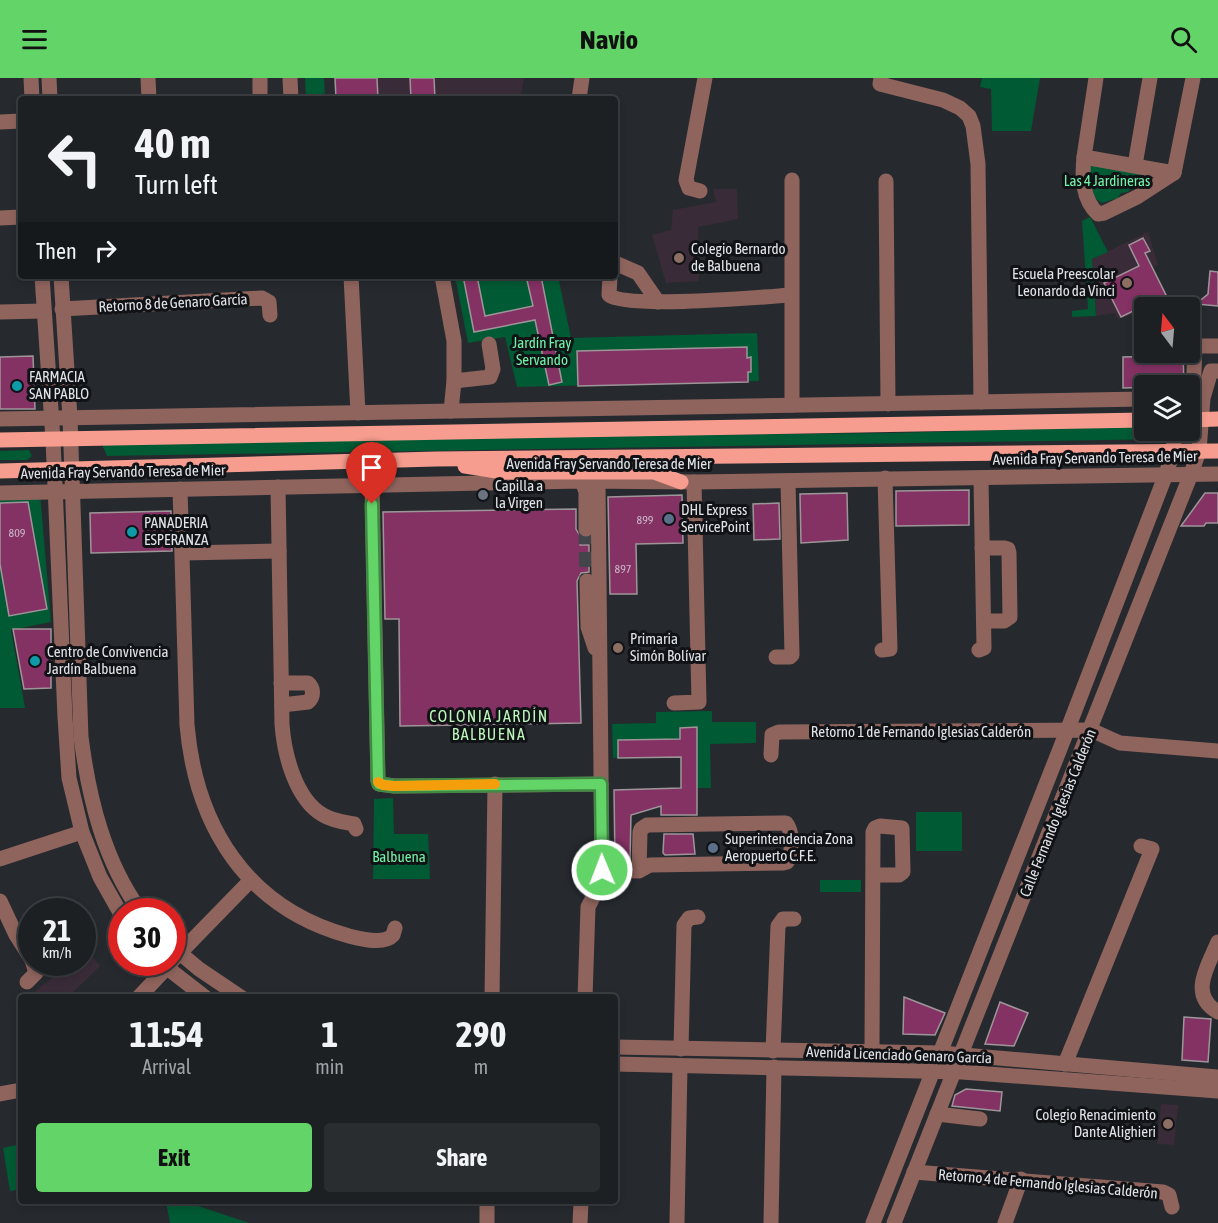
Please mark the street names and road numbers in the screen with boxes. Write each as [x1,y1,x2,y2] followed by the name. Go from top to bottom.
[98,290,248,315] street label: Retorno 8 de Genaro García
[992,447,1198,468] street label: Avenida Fray Servando Teresa de Mier
[507,455,712,472] street label: Avenida Fray Servando Teresa de Mier
[20,461,226,482] street label: Avenida Fray Servando Teresa de Mier
[811,723,1031,740] street label: Retorno 1 de Fernando Iglesias Calderón
[1016,727,1099,899] street label: Calle Fernando Iglesias Calderón
[806,1043,992,1066] street label: Avenida Licenciado Genaro García
[938,1165,1159,1202] street label: Retorno 4 de Fernando Iglesias Calderón

